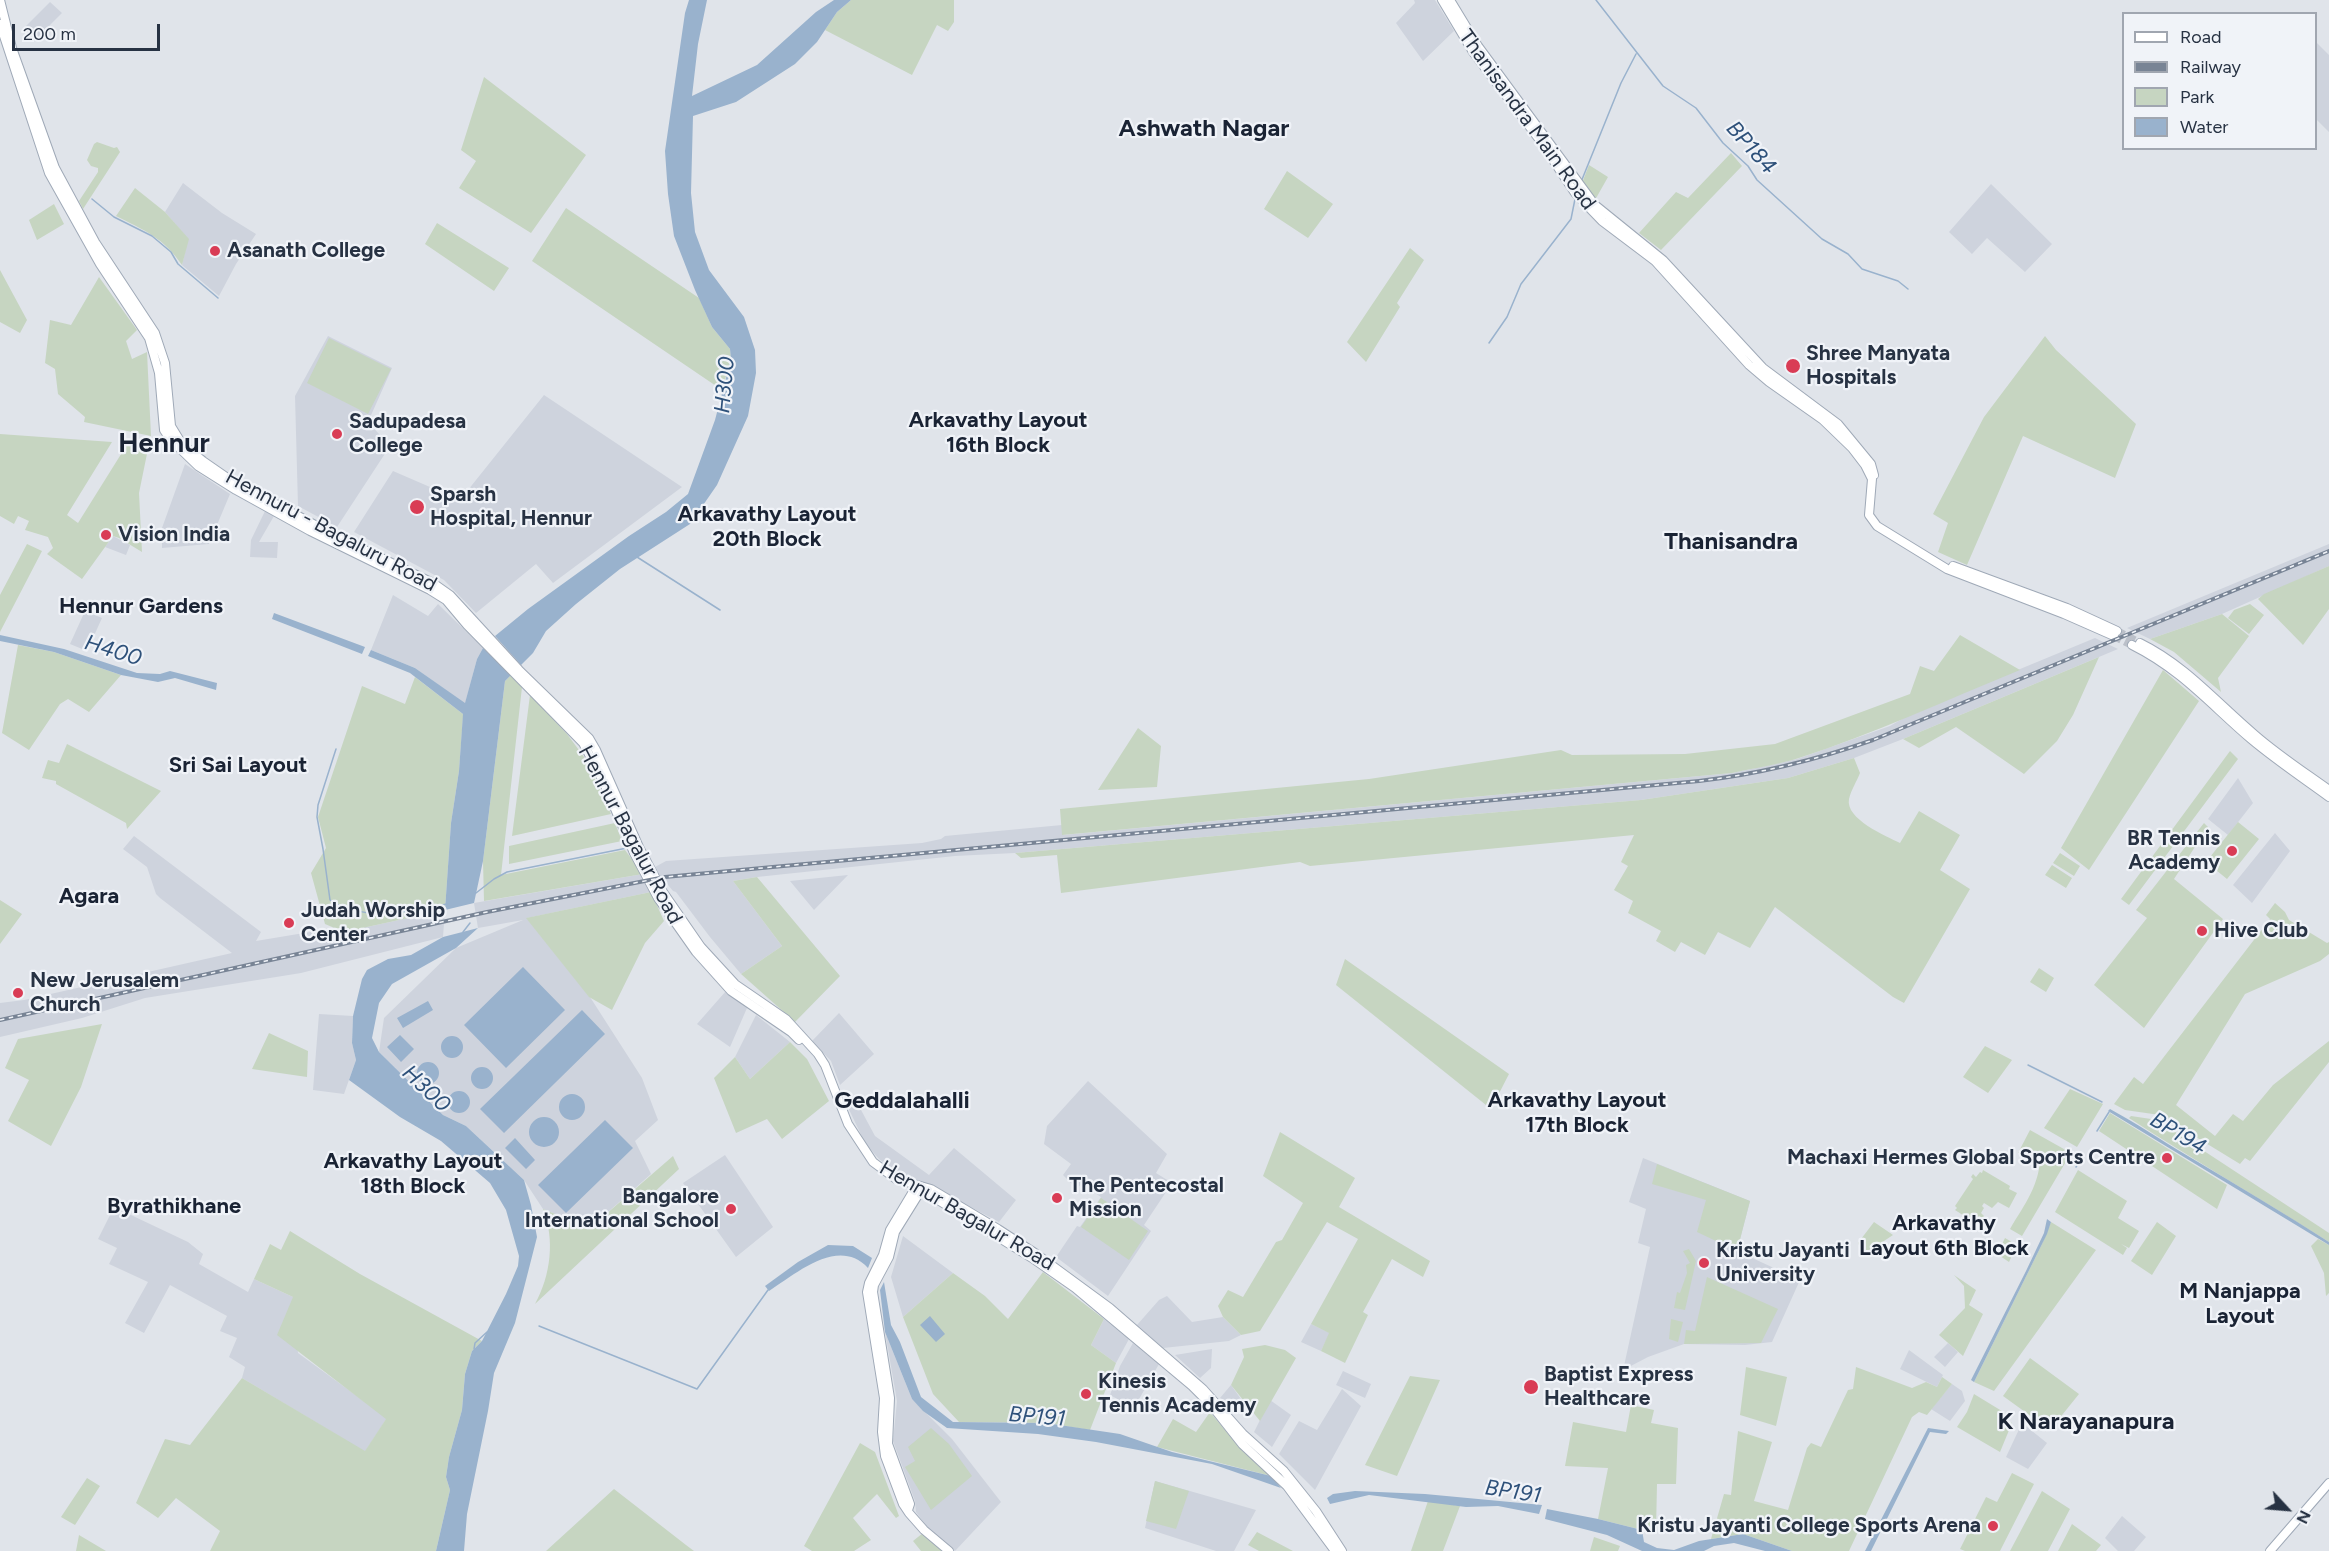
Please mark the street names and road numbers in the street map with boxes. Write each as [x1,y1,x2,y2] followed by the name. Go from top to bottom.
[1453,25,1601,215] street label: Thanisandra Main Road
[221,465,441,597] street label: Hennuru - Bagaluru Road
[572,742,688,928] street label: Hennur Bagalur Road
[875,1156,1059,1276] street label: Hennur Bagalur Road

